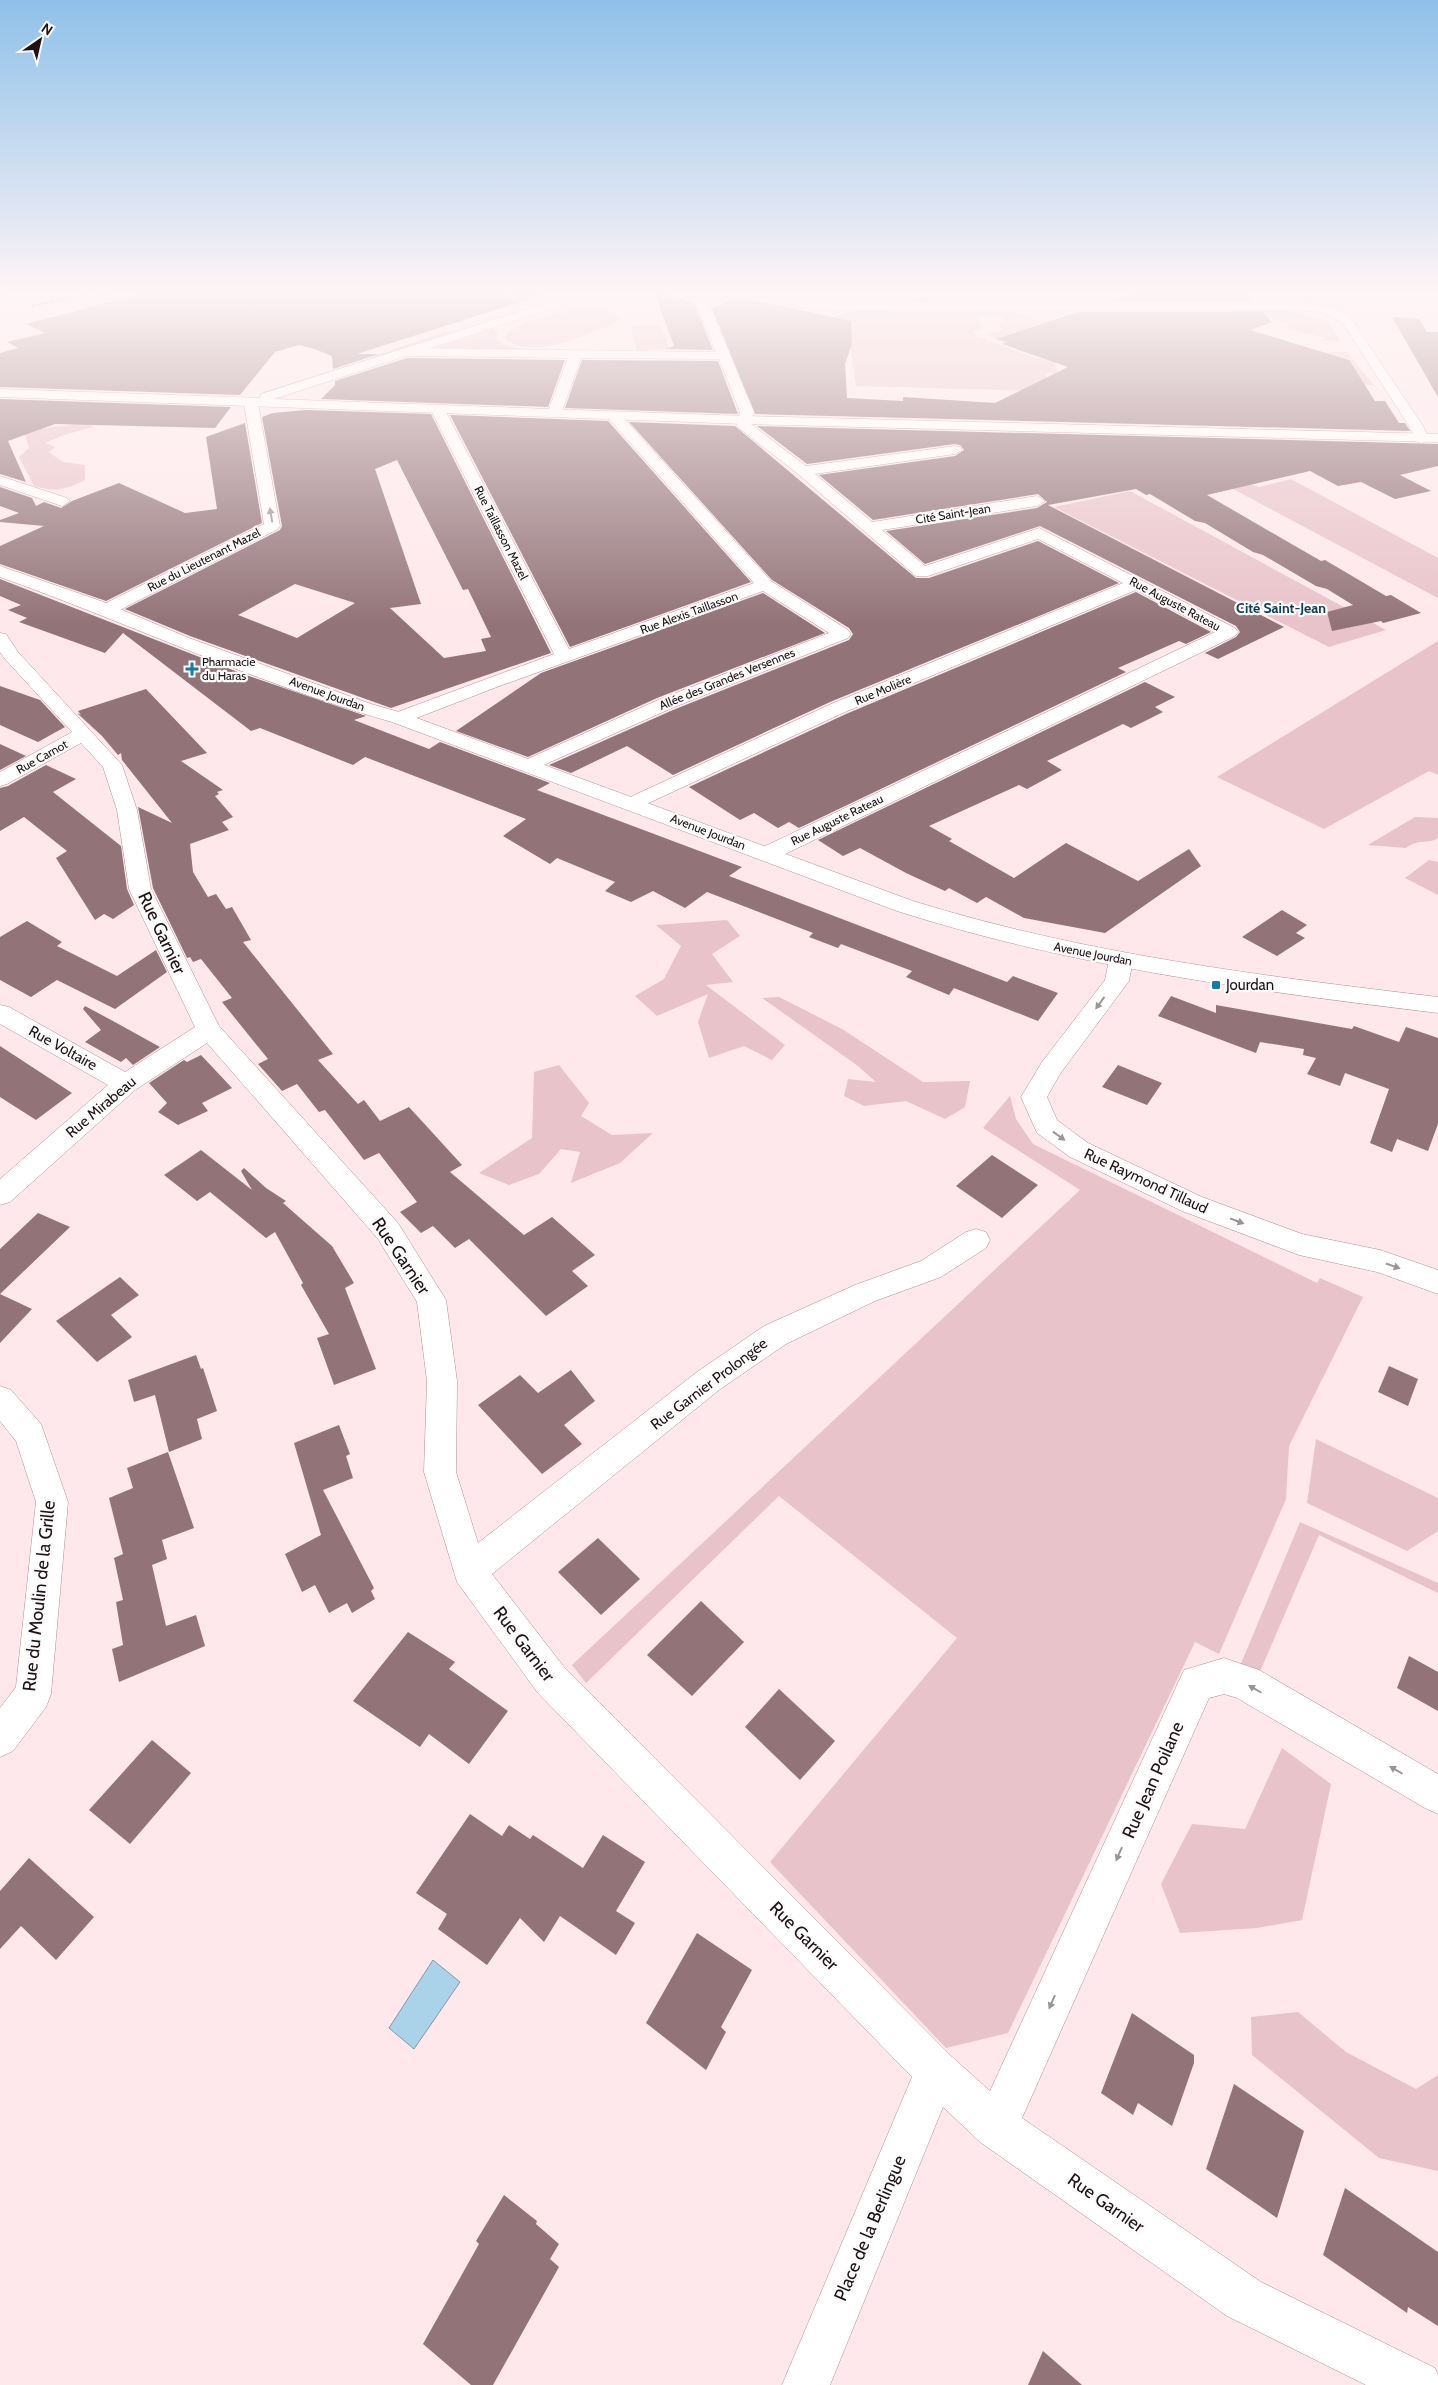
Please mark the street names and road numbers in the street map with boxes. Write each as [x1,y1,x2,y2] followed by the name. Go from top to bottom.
[471,483,532,582] street label: Rue Taillasson Mazel
[914,500,992,527] street label: Cité Saint-Jean
[145,524,263,595] street label: Rue du Lieutenant Mazel
[1127,573,1223,634] street label: Rue Auguste Rateau
[638,588,740,637] street label: Rue Alexis Taillasson
[657,644,797,713] street label: Allée des Grandes Versennes
[852,671,913,708] street label: Rue Molière
[287,673,367,714] street label: Avenue Jourdan
[13,736,70,777] street label: Rue Carnot
[788,791,885,848] street label: Rue Auguste Rateau
[668,810,748,853] street label: Avenue Jourdan
[133,888,191,978] street label: Rue Garnier
[1053,939,1134,968] street label: Avenue Jourdan
[26,1022,101,1074] street label: Rue Voltaire
[62,1073,140,1141] street label: Rue Mirabeau
[1081,1144,1211,1218] street label: Rue Raymond Tillaud
[367,1213,435,1299] street label: Rue Garnier
[647,1334,771,1434] street label: Rue Garnier Prolongée
[18,1499,60,1693] street label: Rue du Moulin de la Grille
[489,1602,560,1686] street label: Rue Garnier
[1117,1718,1189,1842] street label: Rue Jean Poilane
[765,1897,843,1975] street label: Rue Garnier
[829,2152,911,2304] street label: Place de la Berlingue
[1063,2169,1149,2238] street label: Rue Garnier

